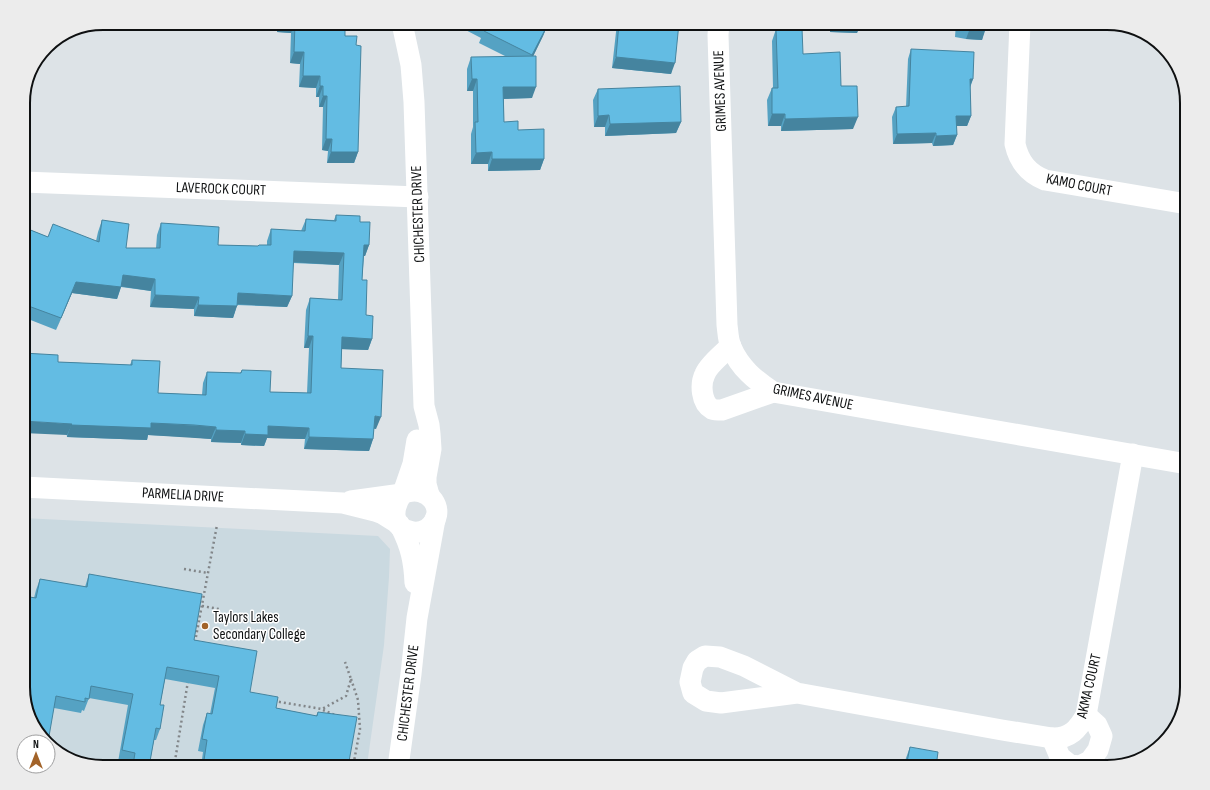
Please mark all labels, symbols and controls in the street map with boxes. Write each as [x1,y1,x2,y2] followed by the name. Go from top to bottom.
[709,50,731,132] street label: GRIMES AVENUE
[407,165,429,263] street label: CHICHESTER DRIVE
[1044,169,1114,201] street label: KAMO COURT
[176,178,266,200] street label: LAVEROCK COURT
[771,379,855,415] street label: GRIMES AVENUE
[142,483,224,507] street label: PARMELIA DRIVE
[213,608,306,644] place label: Taylors Lakes Secondary College
[200,621,210,631] marker: Taylors Lakes Secondary College
[393,644,423,742] street label: CHICHESTER DRIVE
[1072,652,1106,721] street label: AKMA COURT
[16,734,56,774] north arrow
[33,738,39,751] text: N

